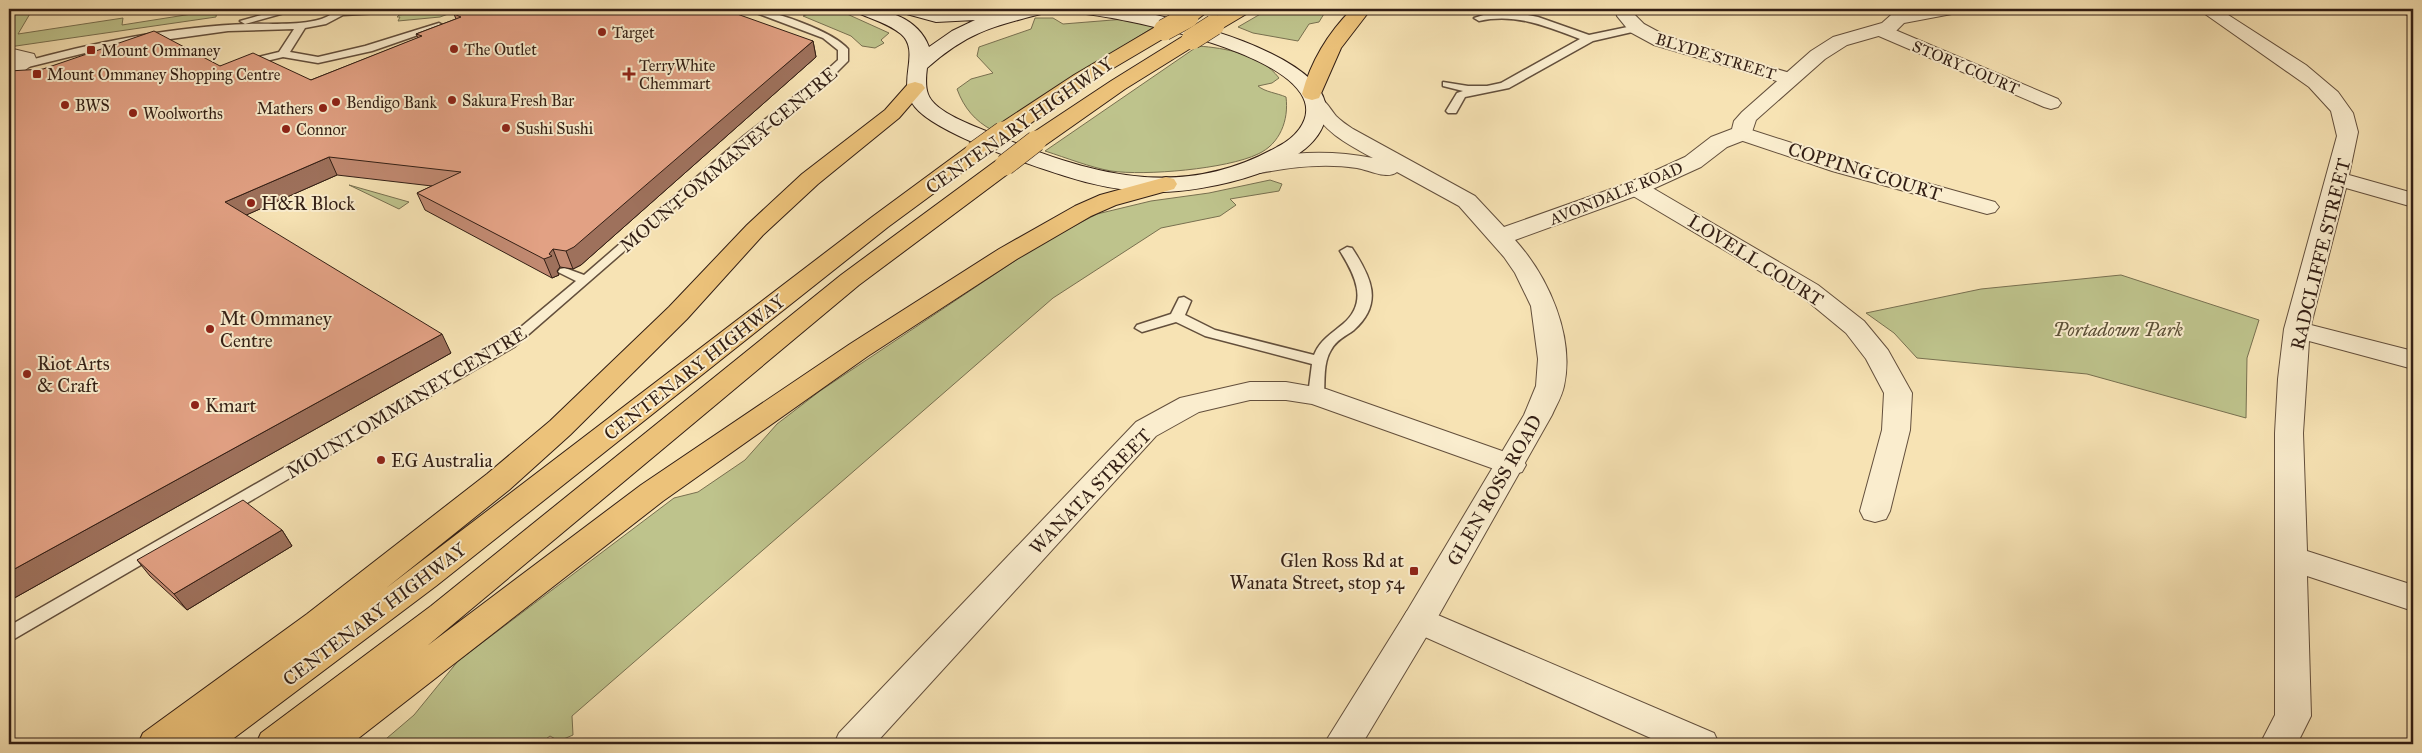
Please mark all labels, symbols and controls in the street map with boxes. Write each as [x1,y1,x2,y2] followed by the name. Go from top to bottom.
[612,23,655,43] place label: Target
[596,26,608,38] marker: Target
[1653,29,1778,84] street label: BLYDE STREET
[1909,36,2022,99] street label: STORY COURT
[464,40,537,59] place label: The Outlet
[101,41,221,60] place label: Mount Ommaney
[448,43,460,55] marker: The Outlet
[85,44,97,56] marker: Mount Ommaney
[921,51,1118,199] street label: CENTENARY HIGHWAY
[639,56,716,93] place label: TerryWhite Chemmart
[615,61,842,257] street label: MOUNT OMMANEY CENTRE
[47,65,281,85] place label: Mount Ommaney Shopping Centre
[31,68,43,80] marker: Mount Ommaney Shopping Centre
[623,68,635,80] marker: TerryWhite Chemmart
[462,91,574,110] place label: Sakura Fresh Bar
[346,93,437,113] place label: Bendigo Bank
[446,94,458,106] marker: Sakura Fresh Bar
[75,96,110,115] place label: BWS
[330,96,342,108] marker: Bendigo Bank
[59,99,71,111] marker: BWS
[257,99,313,118] place label: Mathers
[317,102,329,114] marker: Mathers
[143,104,223,123] place label: Woolworths
[127,107,139,119] marker: Woolworths
[516,119,594,138] place label: Sushi Sushi
[296,120,347,139] place label: Connor
[500,122,512,134] marker: Sushi Sushi
[280,123,292,135] marker: Connor
[1785,137,1944,206] street label: COPPING COURT
[2286,156,2355,352] street label: RADCLIFFE STREET
[1546,158,1686,229] street label: AVONDALE ROAD
[261,192,355,215] place label: H&R Block
[245,197,257,209] marker: H&R Block
[1684,210,1828,311] street label: LOVELL COURT
[599,289,790,445] street label: CENTENARY HIGHWAY
[220,307,333,352] place label: Mt Ommaney Centre
[2053,318,2184,341] park label: Portadown Park
[282,321,531,484] street label: MOUNT OMMANEY CENTRE
[204,323,216,335] marker: Mt Ommaney Centre
[37,352,110,397] place label: Riot Arts & Craft
[21,368,33,380] marker: Riot Arts & Craft
[205,394,257,417] place label: Kmart
[189,399,201,411] marker: Kmart
[1442,411,1547,570] street label: GLEN ROSS ROAD
[1025,424,1156,559] street label: WANATA STREET
[391,449,493,472] place label: EG Australia
[375,454,387,466] marker: EG Australia
[278,537,471,691] street label: CENTENARY HIGHWAY
[1230,549,1404,594] place label: Glen Ross Rd at Wanata Street, stop 54
[1408,565,1420,577] marker: Glen Ross Rd at Wanata Street, stop 54

